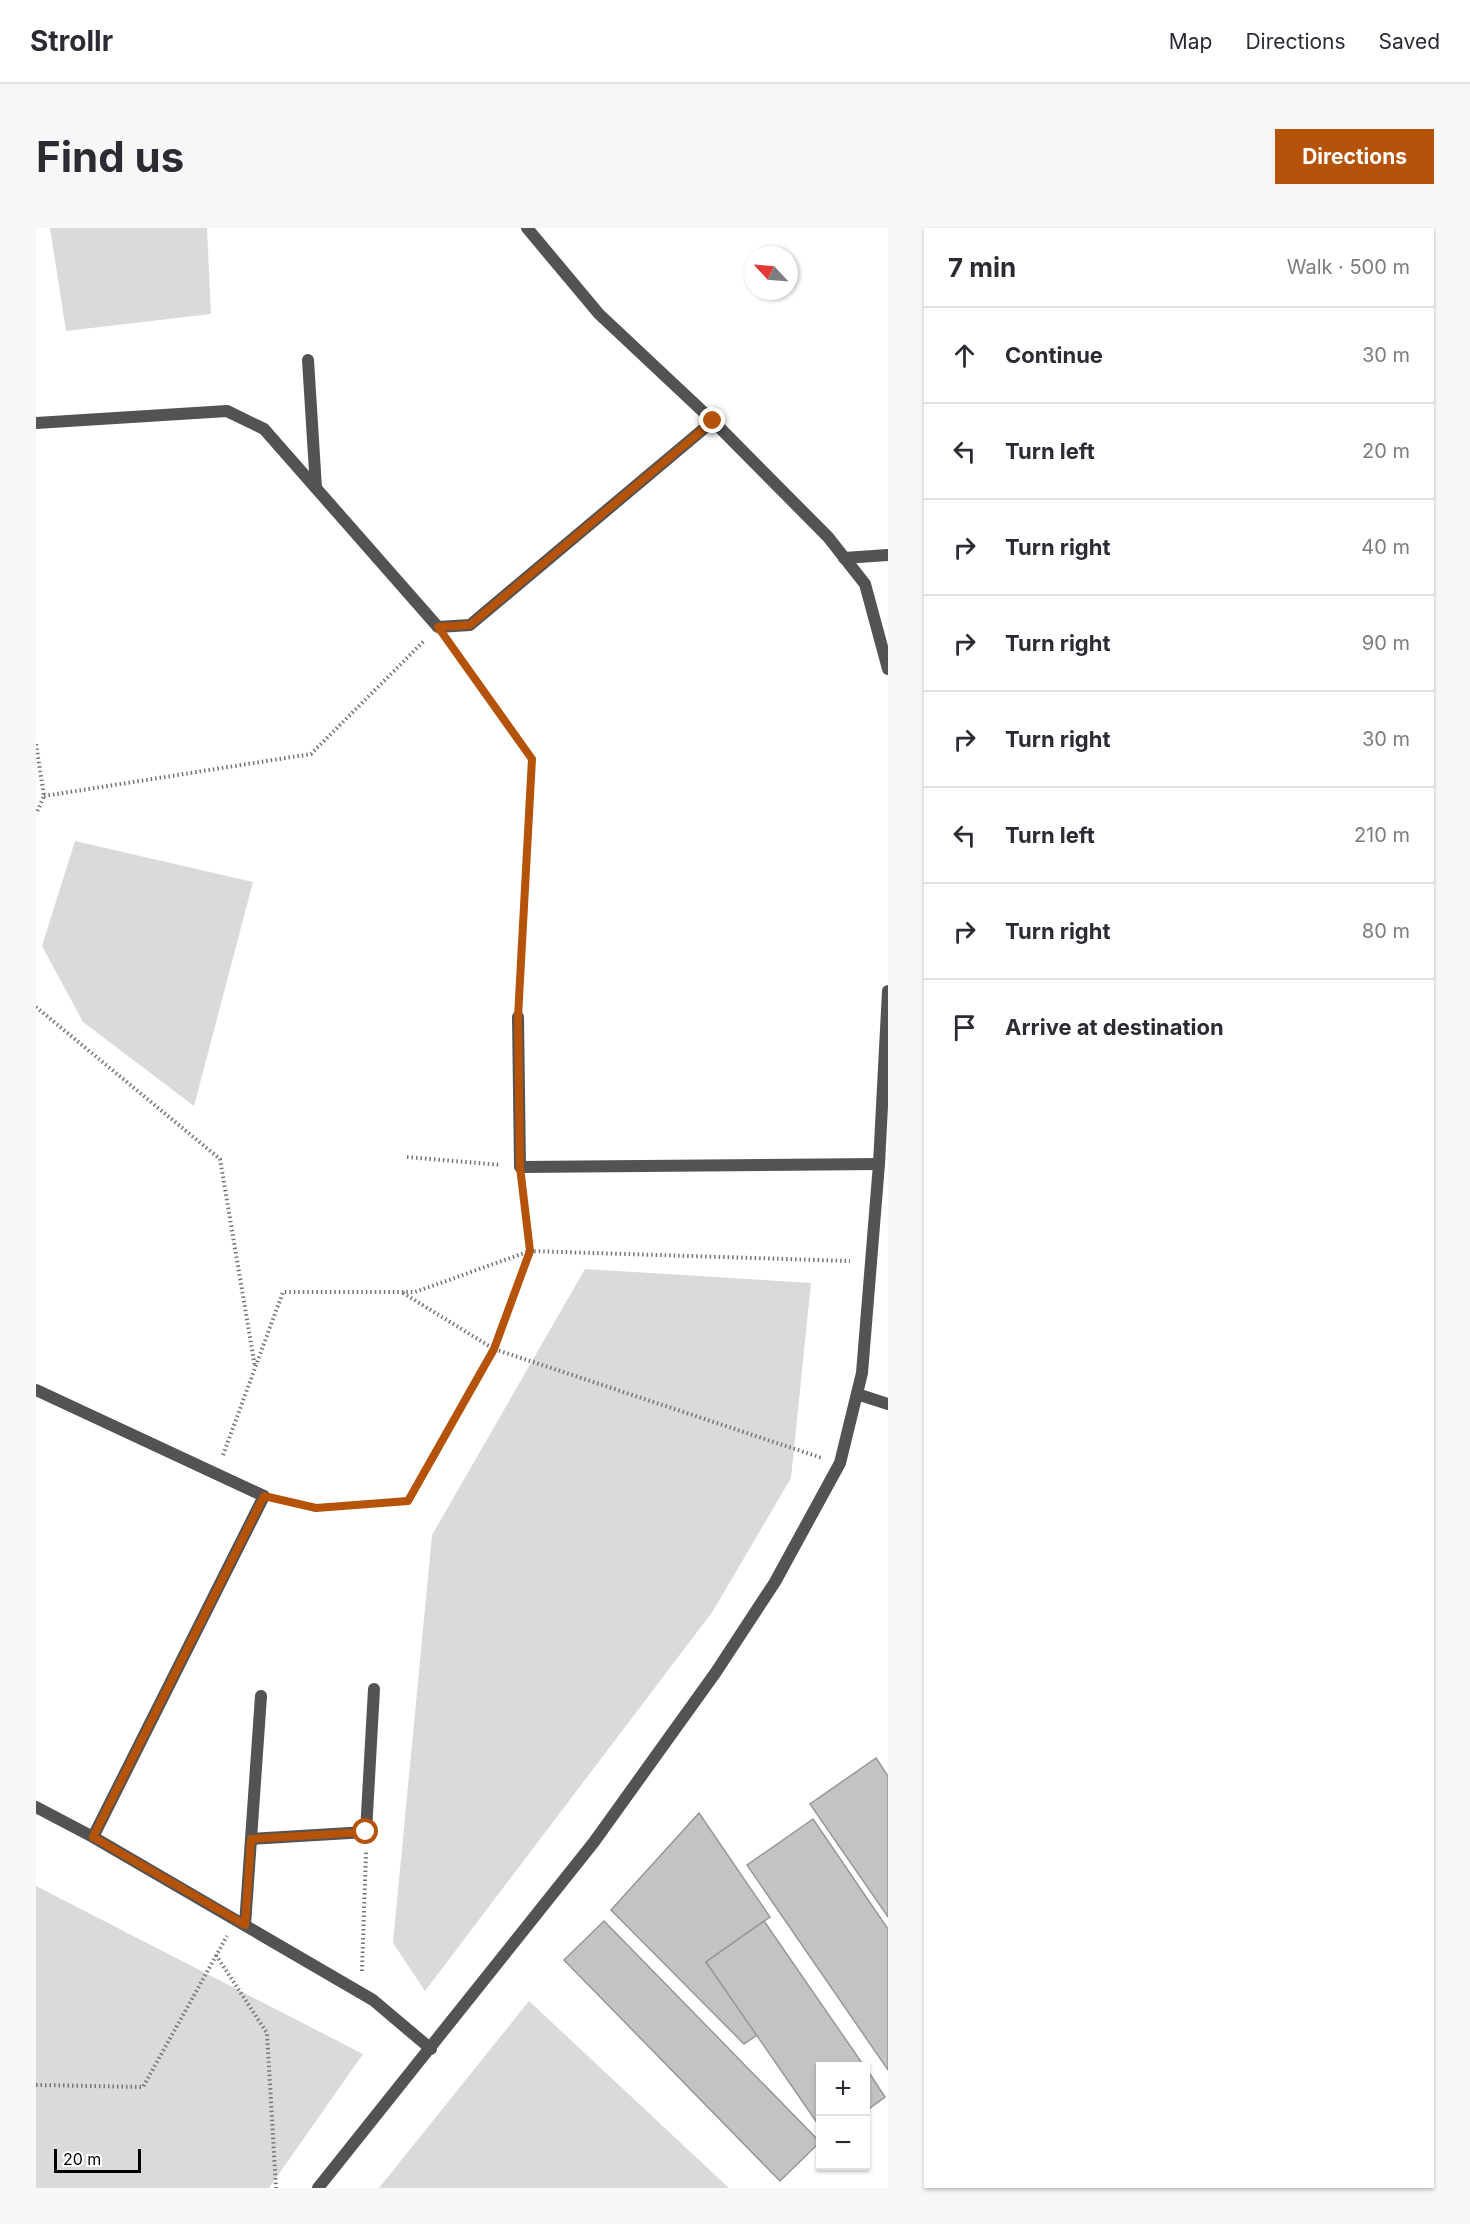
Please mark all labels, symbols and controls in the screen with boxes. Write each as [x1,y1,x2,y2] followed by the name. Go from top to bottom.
[30,24,113,58] text: Strollr
[1169,29,1212,54] text: Map
[1245,29,1346,54] text: Directions
[1379,29,1440,54] text: Saved
[1275,129,1434,184] button: Directions
[36,131,184,182] text: Find us
[744,246,798,300] north arrow
[948,252,1016,283] text: 7 min
[1287,255,1410,279] text: Walk · 500 m
[948,339,981,372] icon: ahead
[1005,342,1103,368] text: Continue
[1362,343,1410,367] text: 30 m
[699,407,725,433] route end
[948,435,981,468] icon: left
[1005,438,1095,464] text: Turn left
[1362,439,1410,463] text: 20 m
[948,531,981,564] icon: right
[1005,534,1111,560] text: Turn right
[1361,535,1410,559] text: 40 m
[948,627,981,660] icon: right
[1005,630,1111,656] text: Turn right
[1362,631,1410,655] text: 90 m
[948,723,981,756] icon: right
[1005,726,1111,752] text: Turn right
[1362,727,1410,751] text: 30 m
[948,819,981,852] icon: left
[1005,822,1095,848] text: Turn left
[1354,823,1410,847] text: 210 m
[948,915,981,948] icon: right
[1005,918,1111,944] text: Turn right
[1362,919,1410,943] text: 80 m
[948,1011,981,1044] icon: arrive
[1005,1014,1224,1040] text: Arrive at destination
[352,1818,378,1844] route start
[816,2062,870,2170] map controls
[816,2062,870,2116] button: +
[816,2116,870,2170] button: −
[54,2146,141,2174] scale bar
[63,2149,101,2169] text: 20 m

